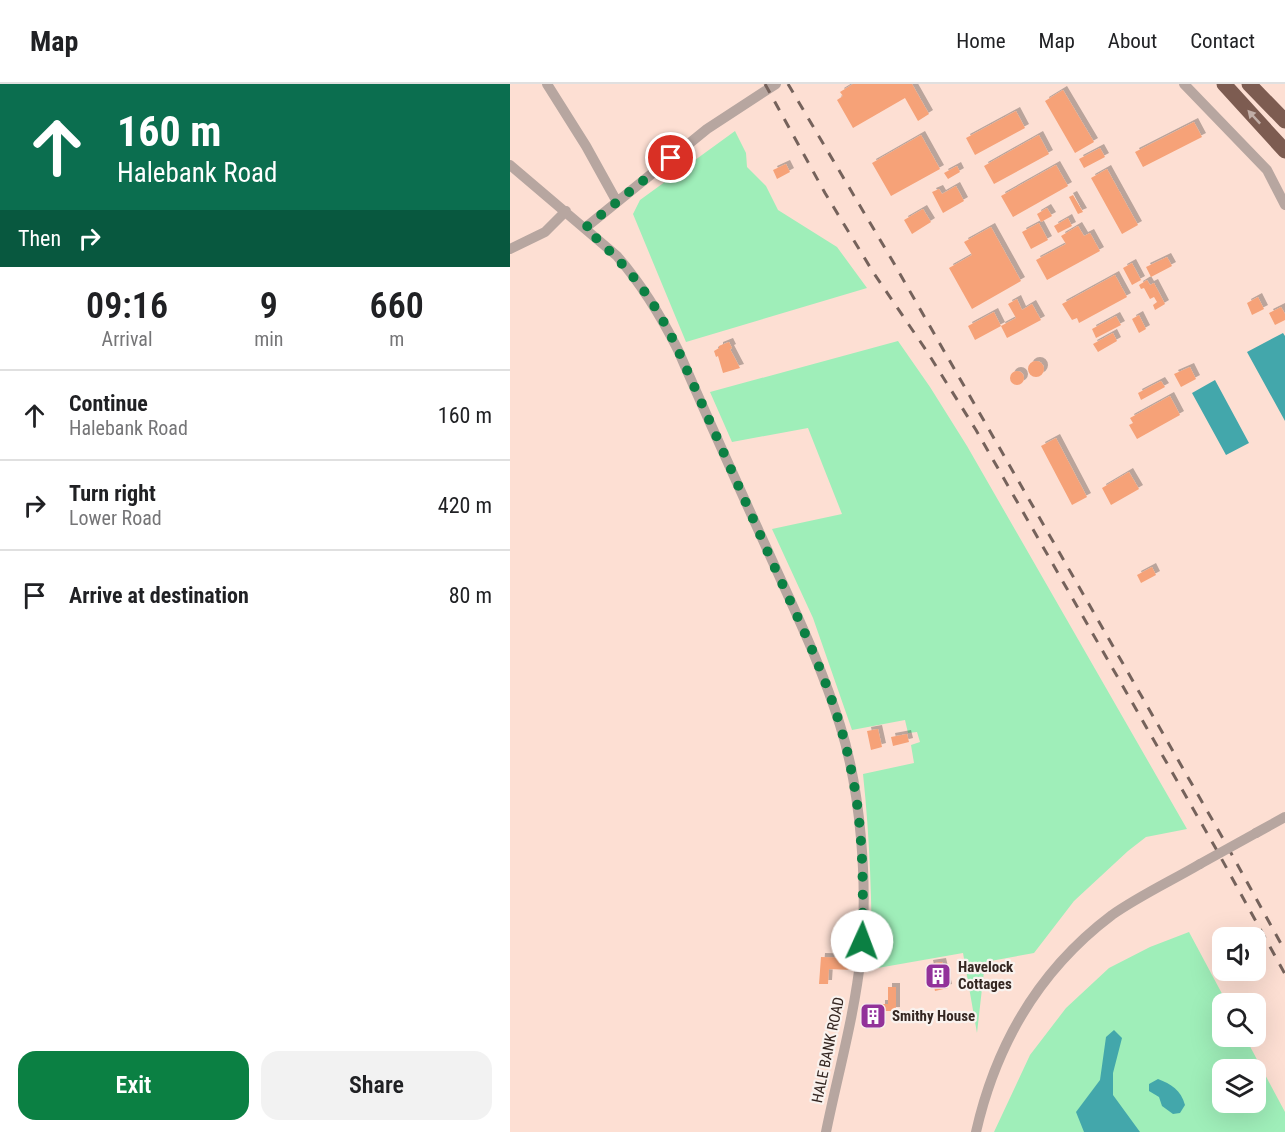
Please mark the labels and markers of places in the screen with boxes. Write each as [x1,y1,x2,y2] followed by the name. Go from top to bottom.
[645,132,696,183] pin
[958,958,1014,993] place label: Havelock Cottages
[923,961,953,991] building icon: Havelock Cottages
[858,1001,888,1031] building icon: Smithy House
[892,1007,975,1025] place label: Smithy House

